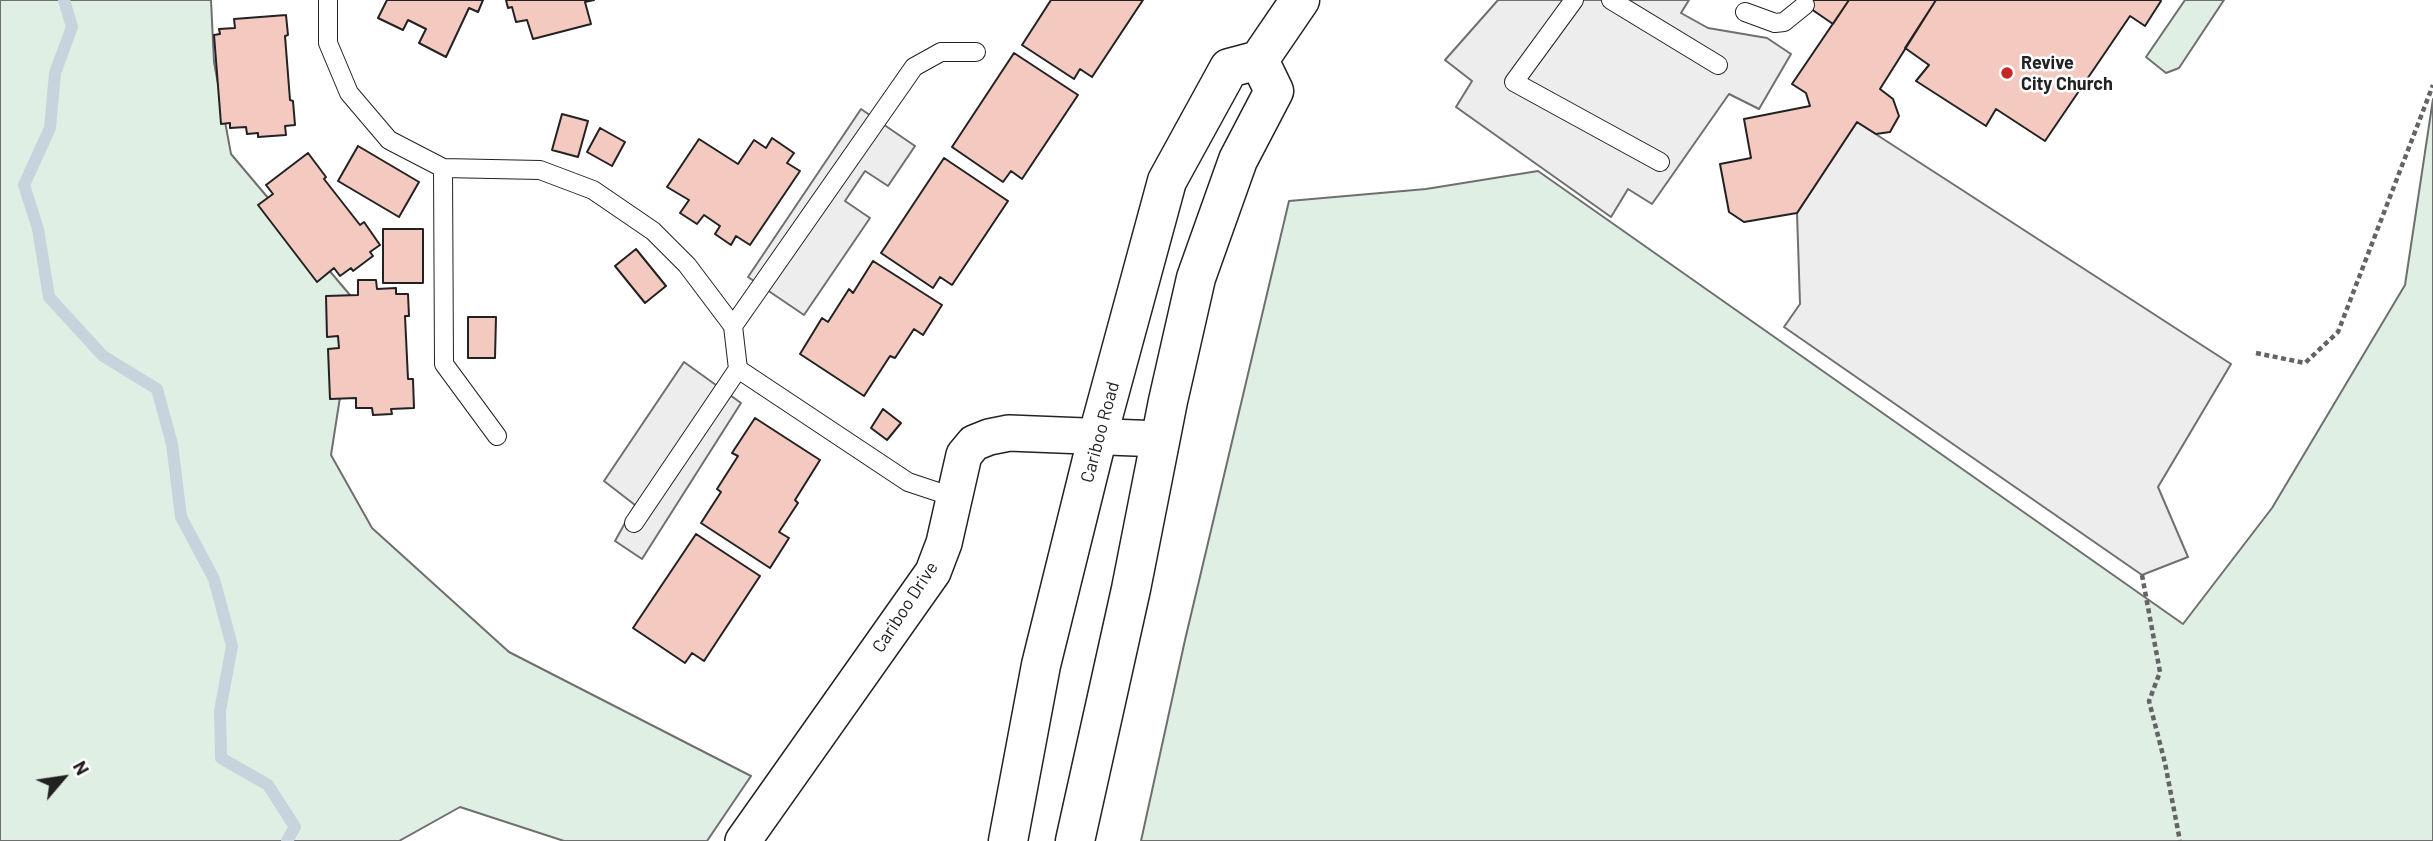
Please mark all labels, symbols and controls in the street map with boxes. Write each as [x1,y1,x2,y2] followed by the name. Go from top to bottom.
[2021,52,2113,94] place label: Revive City Church
[1999,65,2015,81] marker: Revive City Church
[1076,379,1124,485] street label: Cariboo Road
[868,557,942,657] street label: Cariboo Drive
[28,743,98,813] north arrow
[69,756,95,779] text: N

